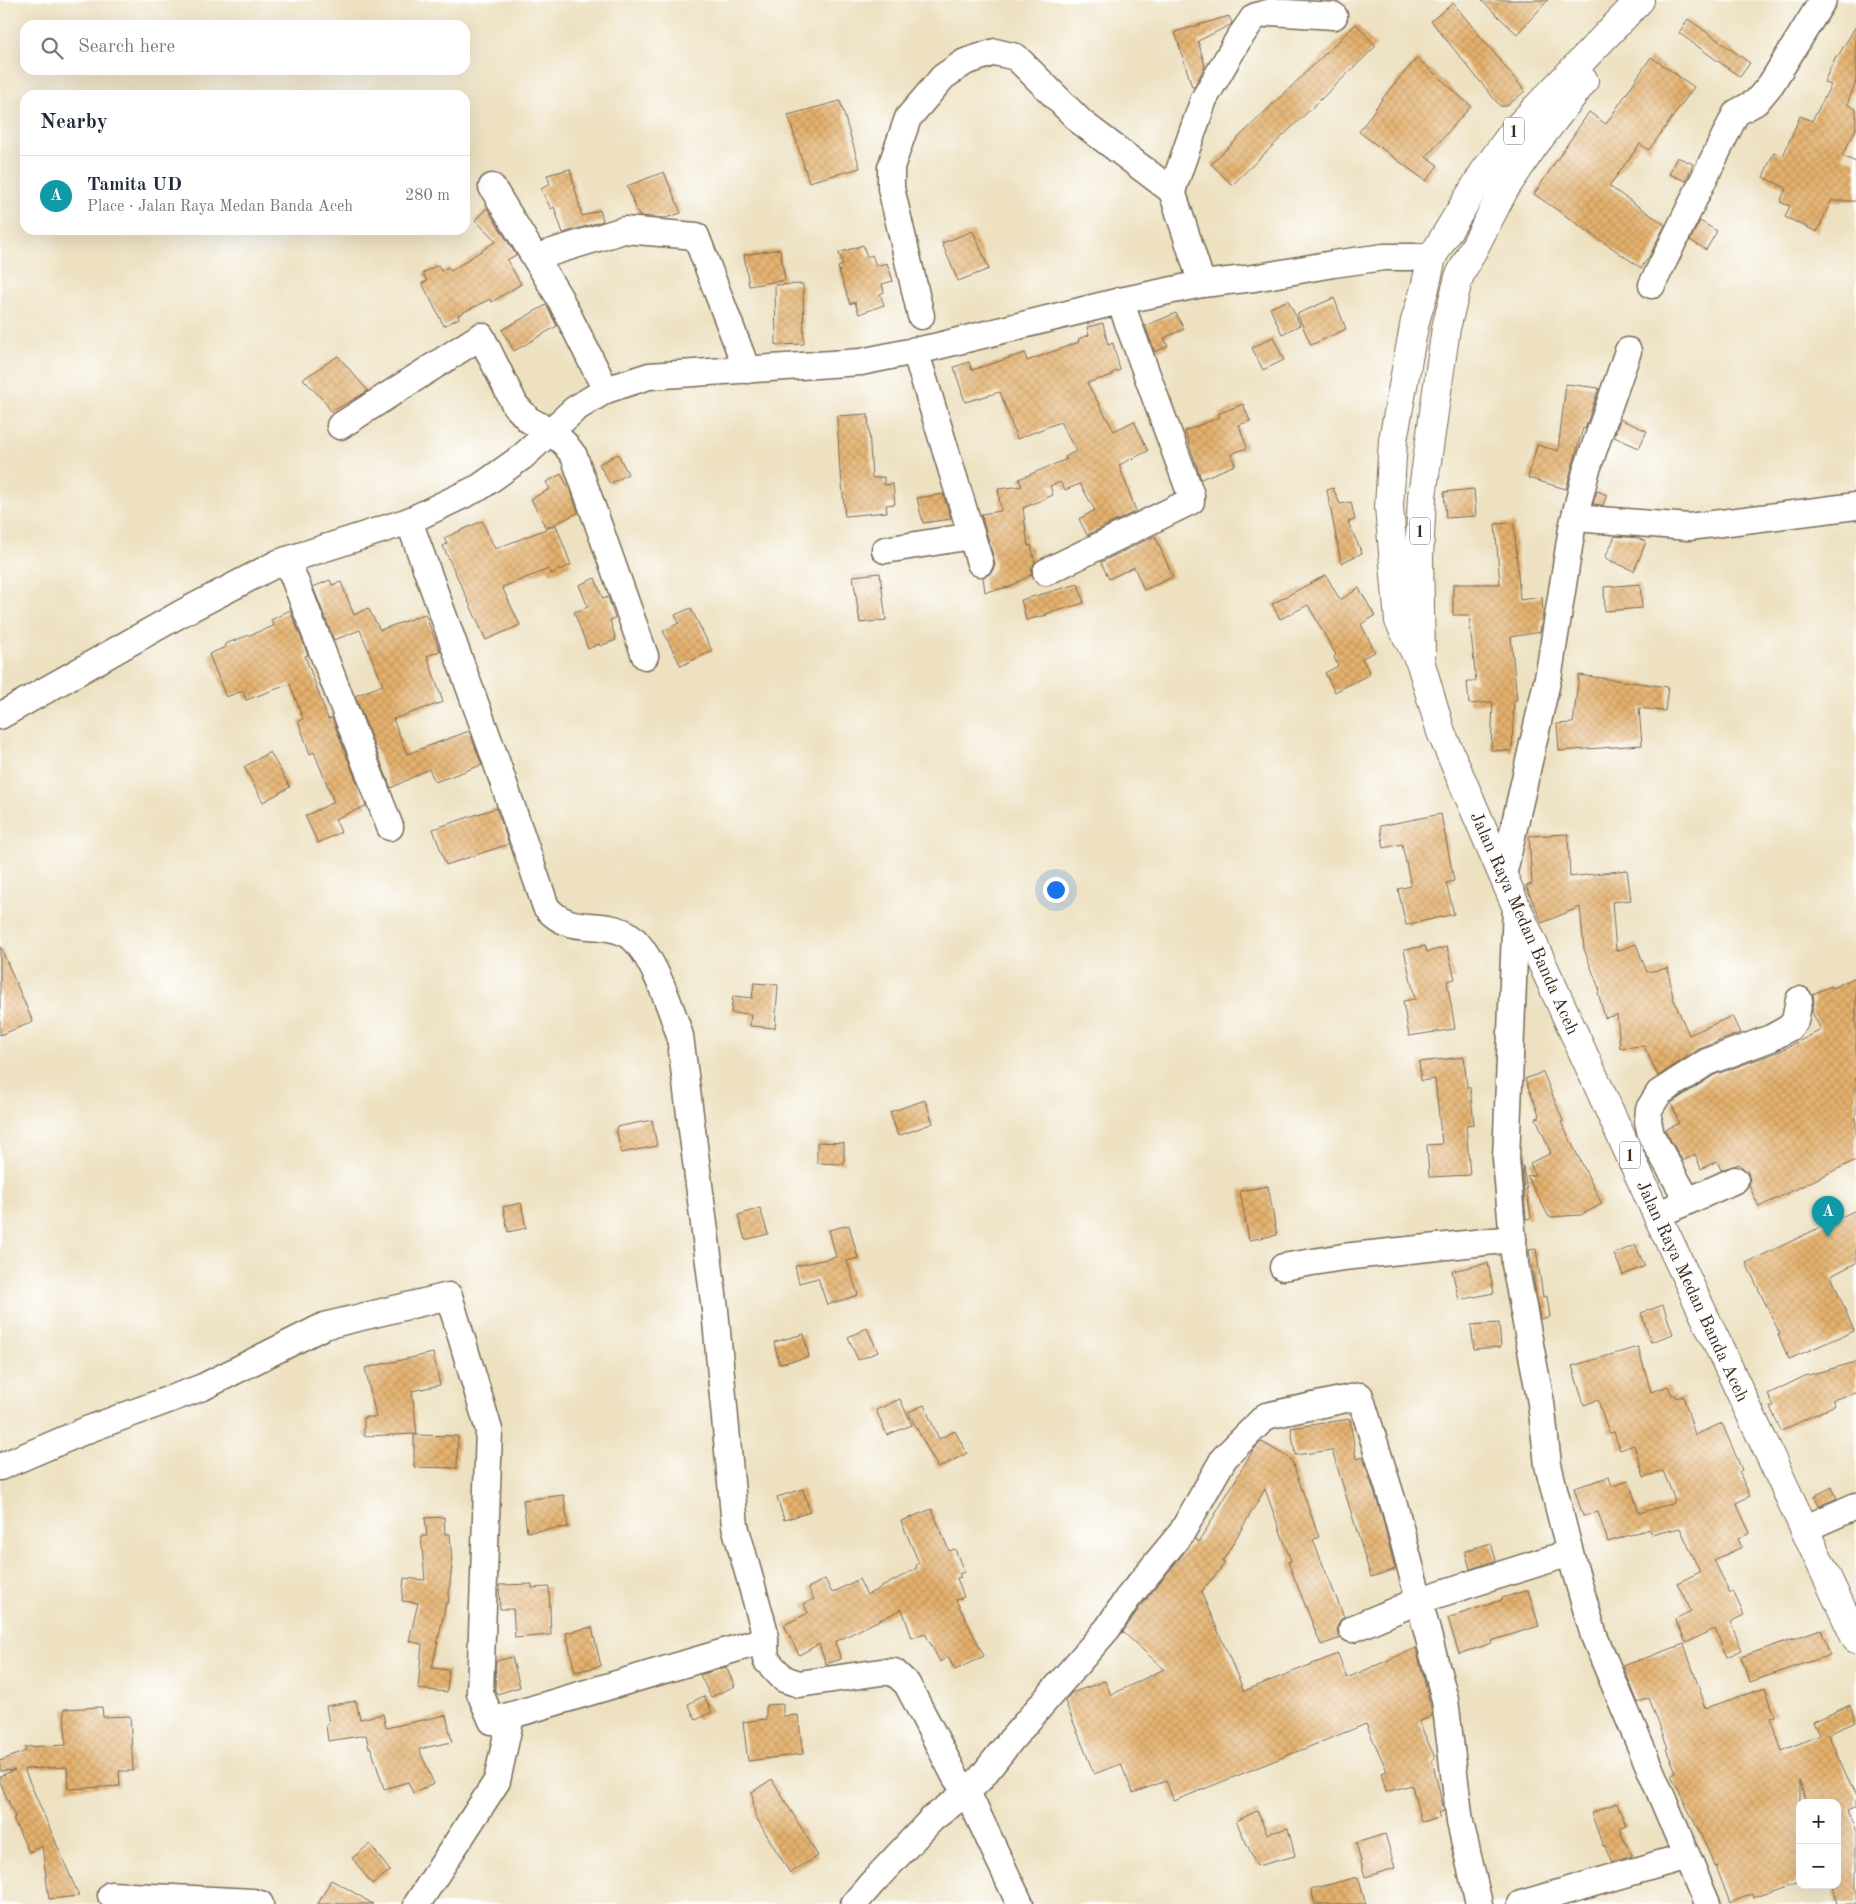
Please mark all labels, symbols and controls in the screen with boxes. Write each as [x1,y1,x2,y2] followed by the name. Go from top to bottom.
[20,20,470,75] search box
[38,34,66,62] icon: search
[78,38,175,57] text: Search here
[40,112,108,133] text: Nearby
[1504,118,1524,144] road number: 1
[87,176,182,195] text: Tamita UD
[50,188,62,204] text: A
[405,188,450,204] text: 280 m
[87,199,353,215] text: Place · Jalan Raya Medan Banda Aceh
[1410,518,1430,544] road number: 1
[1467,809,1582,1038] street label: Jalan Raya Medan Banda Aceh
[1043,877,1069,903] your location
[1620,1142,1640,1168] road number: 1
[1633,1178,1751,1405] street label: Jalan Raya Medan Banda Aceh
[1812,1196,1844,1237] pin: A
[1796,1799,1841,1889] map controls
[1796,1799,1841,1844] button: +
[1796,1844,1841,1889] button: −

